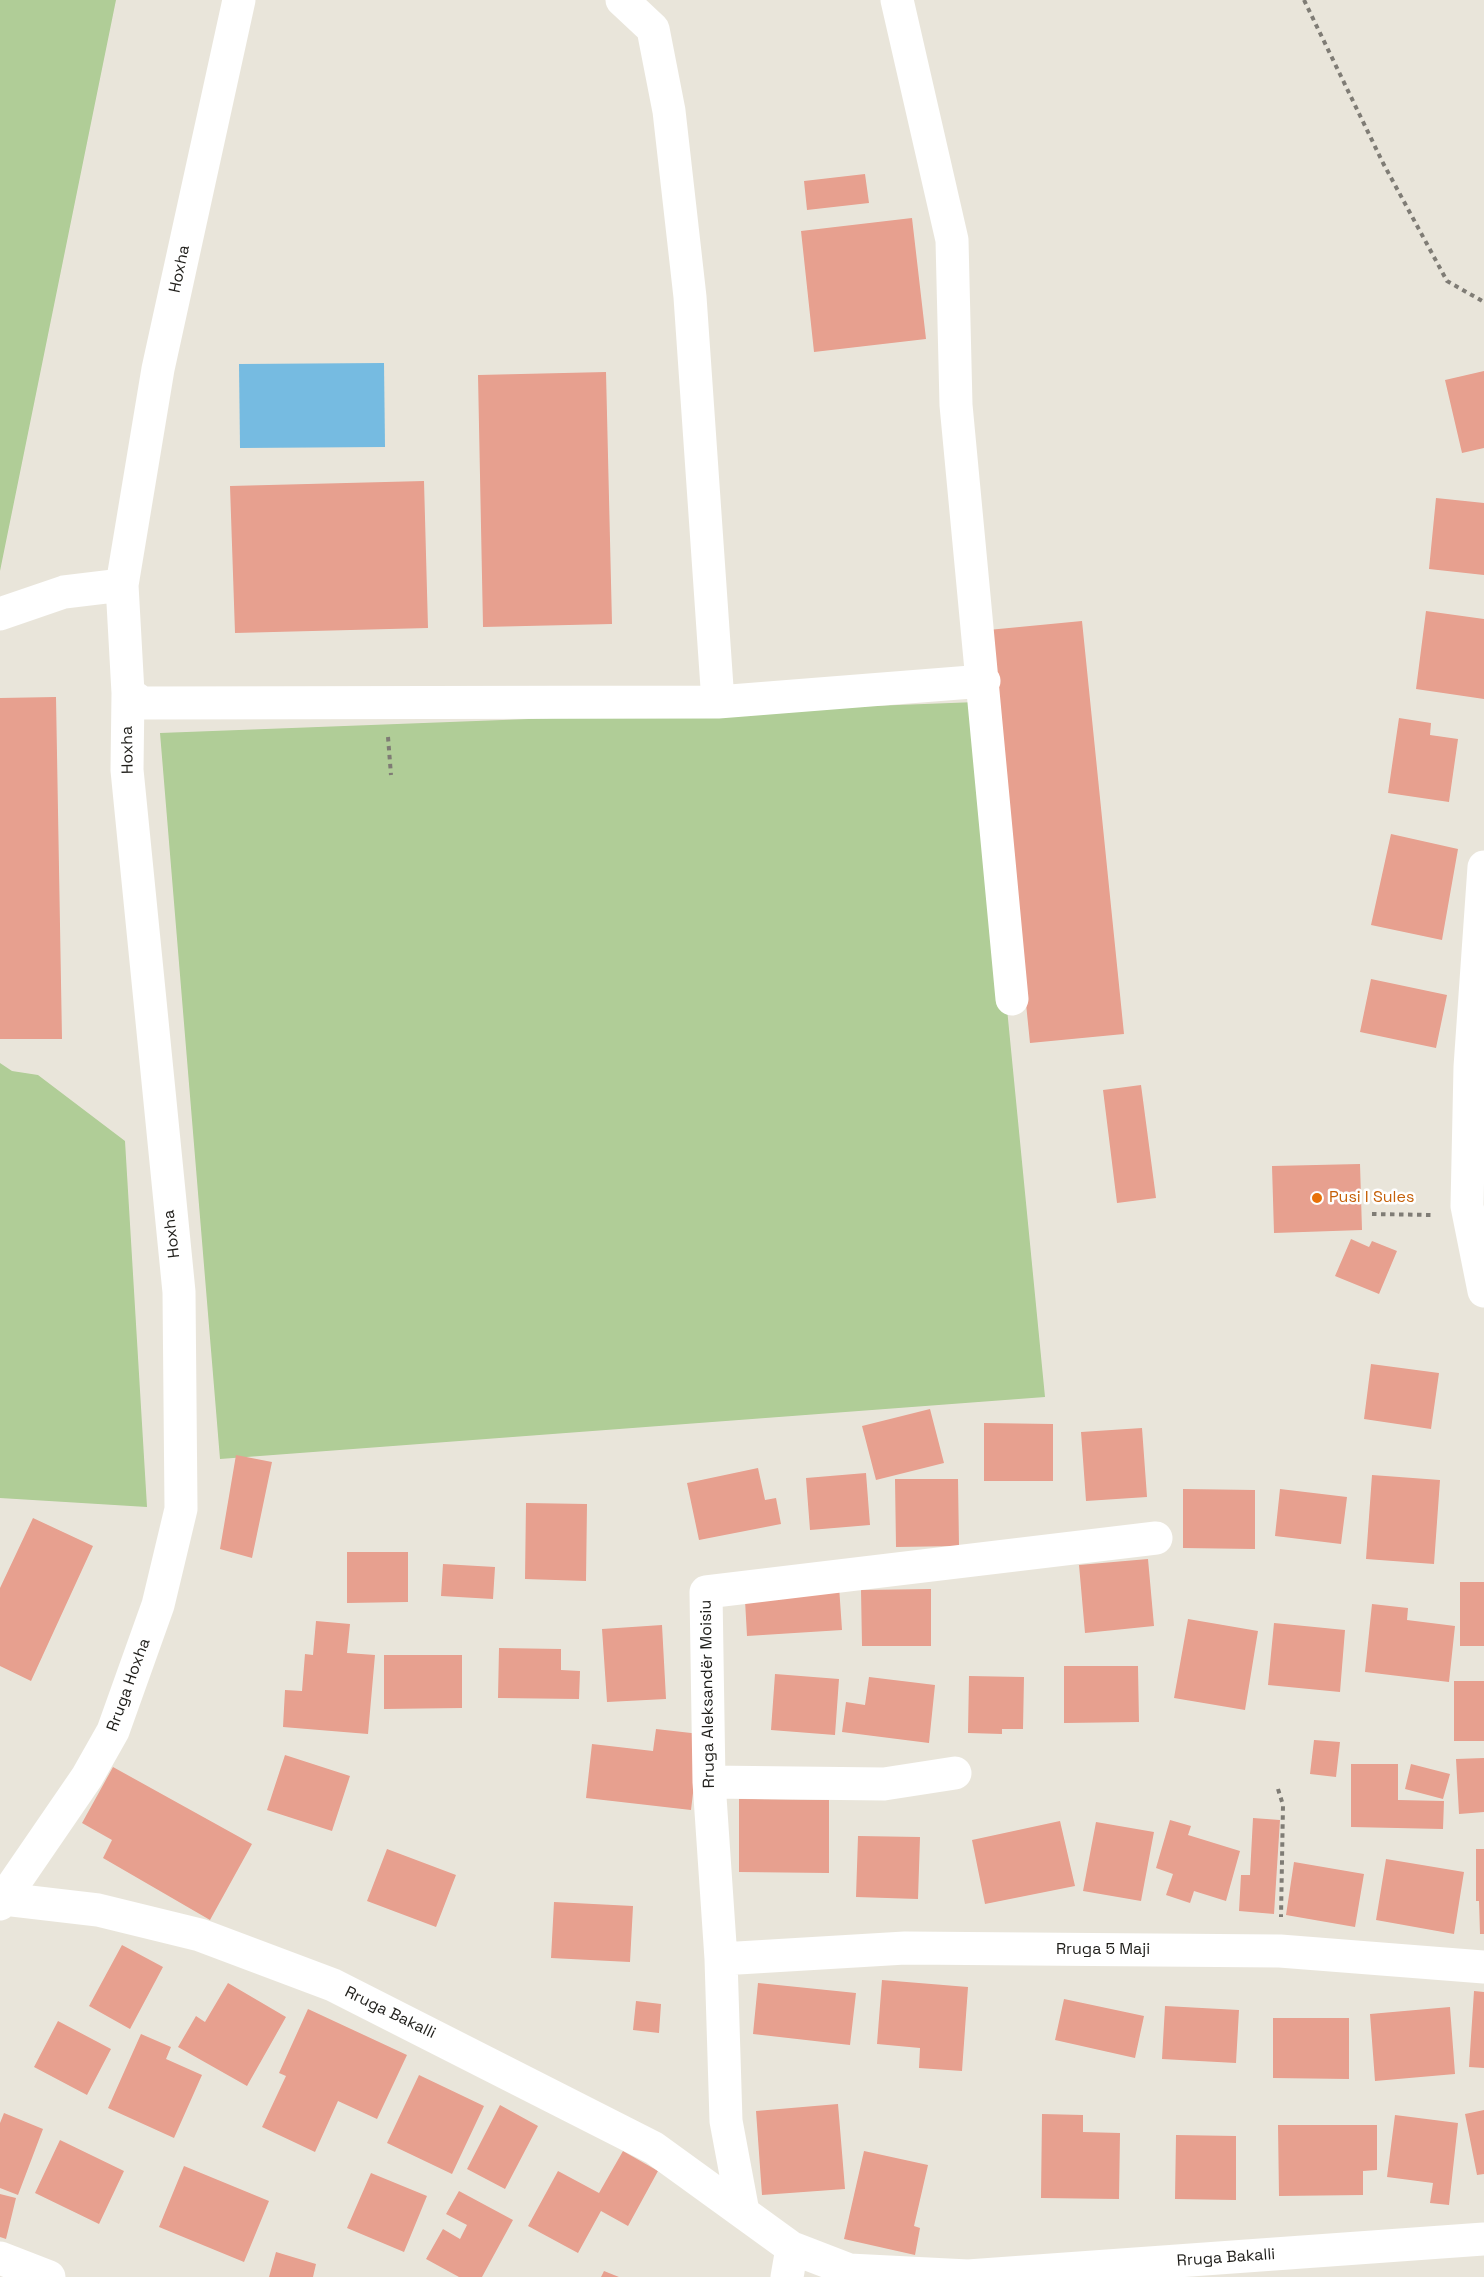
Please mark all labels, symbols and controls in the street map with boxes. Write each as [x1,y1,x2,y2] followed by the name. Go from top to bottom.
[166,243,194,295] street label: Hoxha
[118,726,138,774] street label: Hoxha
[1329,1188,1414,1208] place label: Pusi I Sules
[1310,1191,1324,1205] marker: Pusi I Sules
[160,1209,184,1259] street label: Hoxha
[697,1600,719,1788] street label: Rruga Aleksandër Moisiu
[103,1636,155,1734] street label: Rruga Hoxha
[1056,1940,1150,1960] street label: Rruga 5 Maji
[341,1983,439,2043] street label: Rruga Bakalli
[1176,2245,1276,2271] street label: Rruga Bakalli

